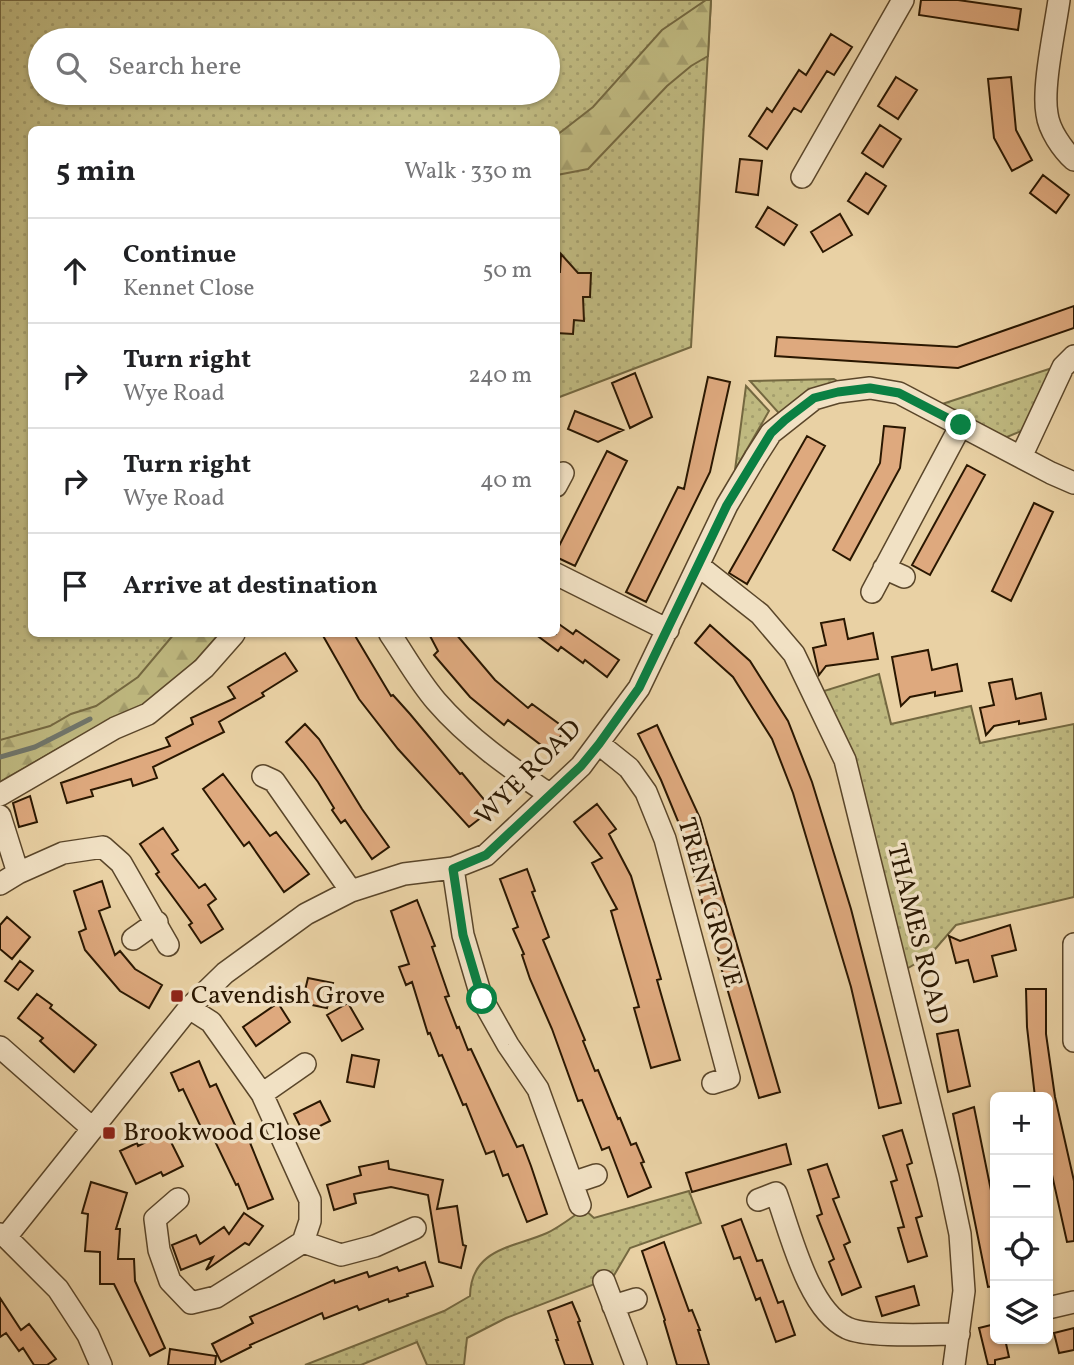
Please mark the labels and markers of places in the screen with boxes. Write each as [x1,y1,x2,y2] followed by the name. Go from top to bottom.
[191,978,385,1014] place label: Cavendish Grove
[169,988,185,1004] marker: Cavendish Grove
[123,1115,321,1151] place label: Brookwood Close
[101,1125,117,1141] marker: Brookwood Close

